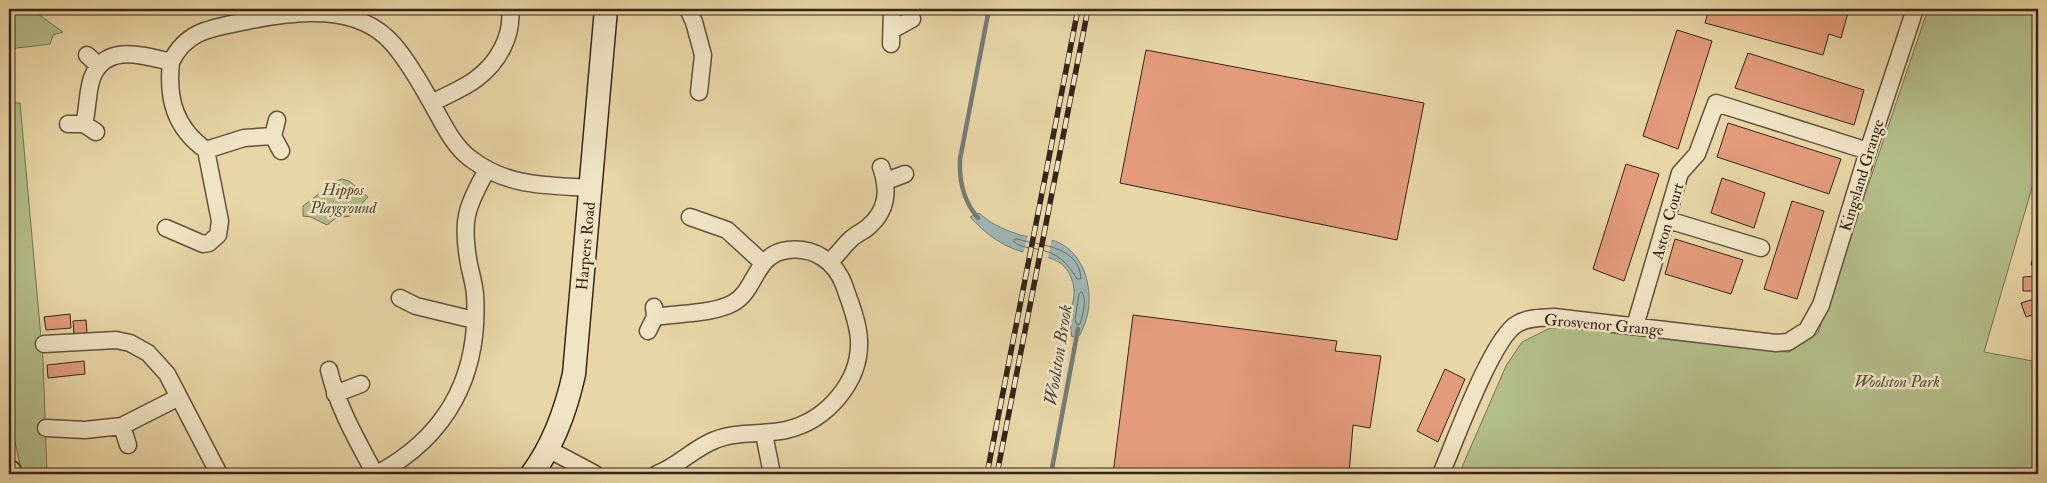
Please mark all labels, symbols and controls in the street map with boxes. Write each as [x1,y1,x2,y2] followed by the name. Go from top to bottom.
[1835,117,1889,234] street label: Kingsland Grange
[309,180,377,218] park label: Hippos Playground
[1647,181,1688,263] street label: Aston Court
[572,201,601,291] street label: Harpers Road
[1039,303,1078,407] water label: Woolston Brook
[1543,310,1665,340] street label: Grosvenor Grange
[1854,372,1940,392] park label: Woolston Park

